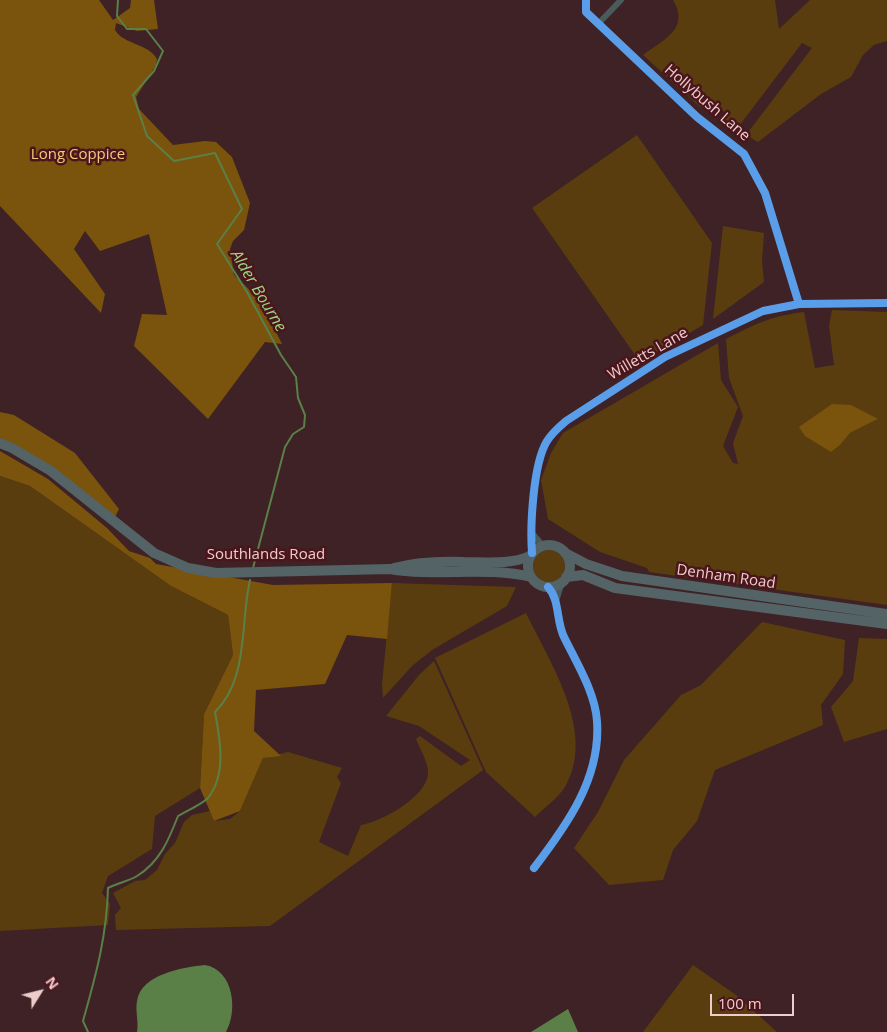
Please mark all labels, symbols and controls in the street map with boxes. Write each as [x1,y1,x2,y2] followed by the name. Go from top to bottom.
[661,61,753,145] street label: Hollybush Lane
[31,146,125,164] park label: Long Coppice
[226,247,290,335] water label: Alder Bourne
[605,324,691,384] street label: Willetts Lane
[207,546,325,564] street label: Southlands Road
[675,561,777,593] street label: Denham Road
[15,967,65,1017] north arrow
[42,973,64,993] text: N
[712,984,796,1016] scale bar
[718,993,762,1013] text: 100 m

